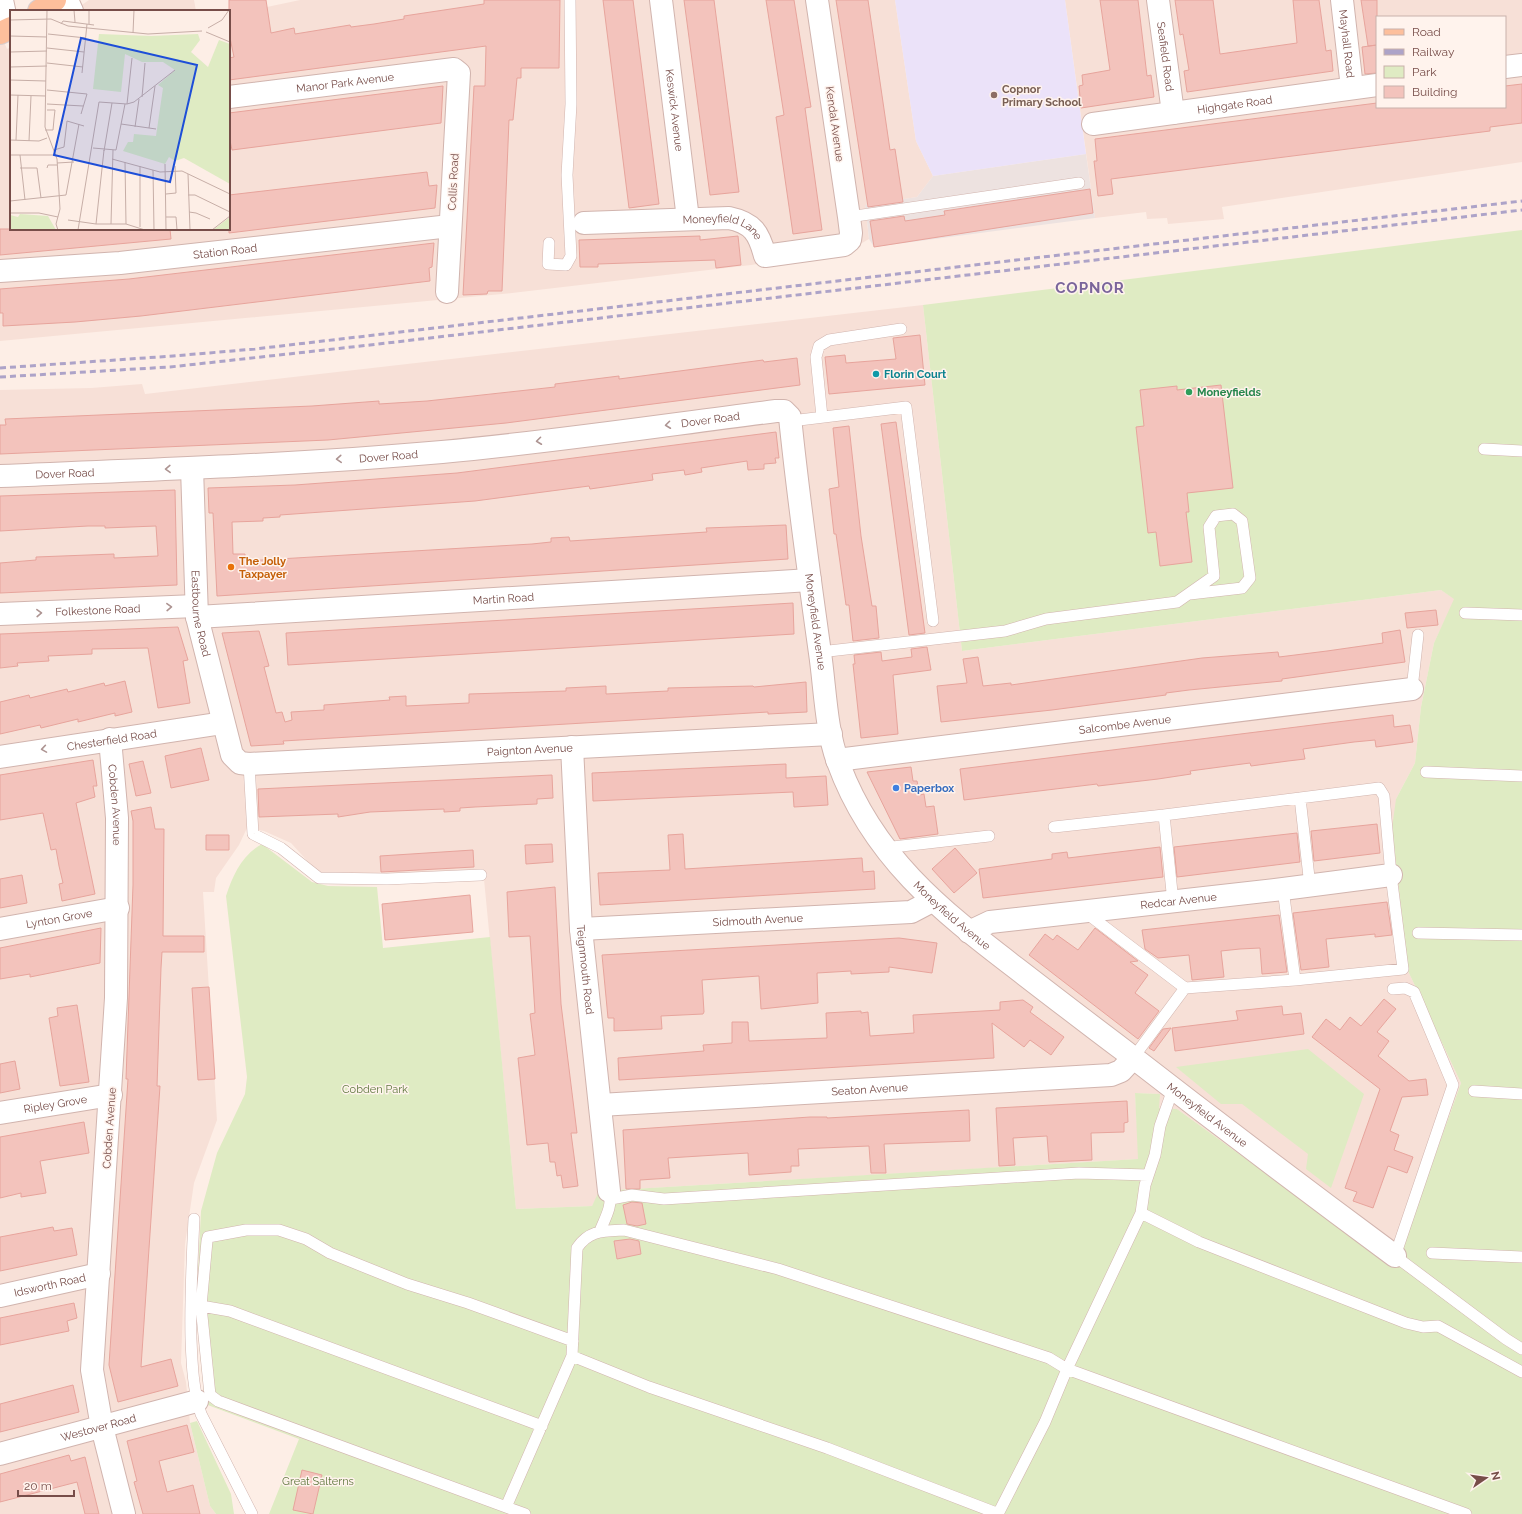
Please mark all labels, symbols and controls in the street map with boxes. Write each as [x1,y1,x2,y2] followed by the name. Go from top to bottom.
[1336,9,1357,79] street label: Mayhall Road
[10,10,230,230] inset map
[1376,16,1506,108] legend
[1154,21,1176,92] street label: Seafield Road
[1412,25,1441,39] text: Road
[1412,45,1455,59] text: Railway
[1412,65,1437,79] text: Park
[663,68,686,153] street label: Keswick Avenue
[295,70,395,96] street label: Manor Park Avenue
[1002,83,1082,109] place label: Copnor Primary School
[823,85,846,163] street label: Kendal Avenue
[1412,85,1458,99] text: Building
[989,90,999,100] marker: Copnor Primary School
[1196,93,1273,117] street label: Highgate Road
[446,153,461,211] street label: Collis Road
[682,212,765,243] street label: Moneyfield Lane
[192,242,258,262] street label: Station Road
[1055,279,1125,297] district label: COPNOR
[884,368,947,381] place label: Florin Court
[871,369,881,379] marker: Florin Court
[1197,386,1262,399] place label: Moneyfields
[1184,387,1194,397] marker: Moneyfields
[680,410,741,430] street label: Dover Road
[665,420,671,429] one-way arrow
[536,436,542,445] one-way arrow
[359,448,419,466] street label: Dover Road
[336,454,342,463] one-way arrow
[165,465,171,473] one-way arrow
[35,466,95,482] street label: Dover Road
[239,555,288,581] place label: The Jolly Taxpayer
[226,562,236,572] marker: The Jolly Taxpayer
[188,570,213,658] street label: Eastbourne Road
[802,573,828,671] street label: Moneyfield Avenue
[473,591,535,607] street label: Martin Road
[55,602,141,619] street label: Folkestone Road
[166,603,172,611] one-way arrow
[36,608,42,617] one-way arrow
[1078,713,1172,737] street label: Salcombe Avenue
[66,727,158,754] street label: Chesterfield Road
[487,741,574,759] street label: Paignton Avenue
[41,745,47,753] one-way arrow
[105,763,123,846] street label: Cobden Avenue
[904,782,954,795] place label: Paperbox
[891,783,901,793] marker: Paperbox
[911,879,993,953] street label: Moneyfield Avenue
[1140,890,1218,912] street label: Redcar Avenue
[25,907,94,931] street label: Lynton Grove
[712,912,804,929] street label: Sidmouth Avenue
[574,924,596,1015] street label: Teignmouth Road
[1164,1080,1250,1150] street label: Moneyfield Avenue
[831,1081,909,1098] street label: Seaton Avenue
[342,1083,408,1096] park label: Cobden Park
[100,1086,119,1169] street label: Cobden Avenue
[23,1093,89,1116] street label: Ripley Grove
[13,1271,87,1300] street label: Idsworth Road
[60,1412,138,1444] street label: Westover Road
[1466,1458,1506,1498] north arrow
[1488,1470,1503,1481] text: N
[18,1472,74,1498] scale bar
[282,1475,354,1488] park label: Great Salterns
[24,1479,52,1493] text: 20 m

